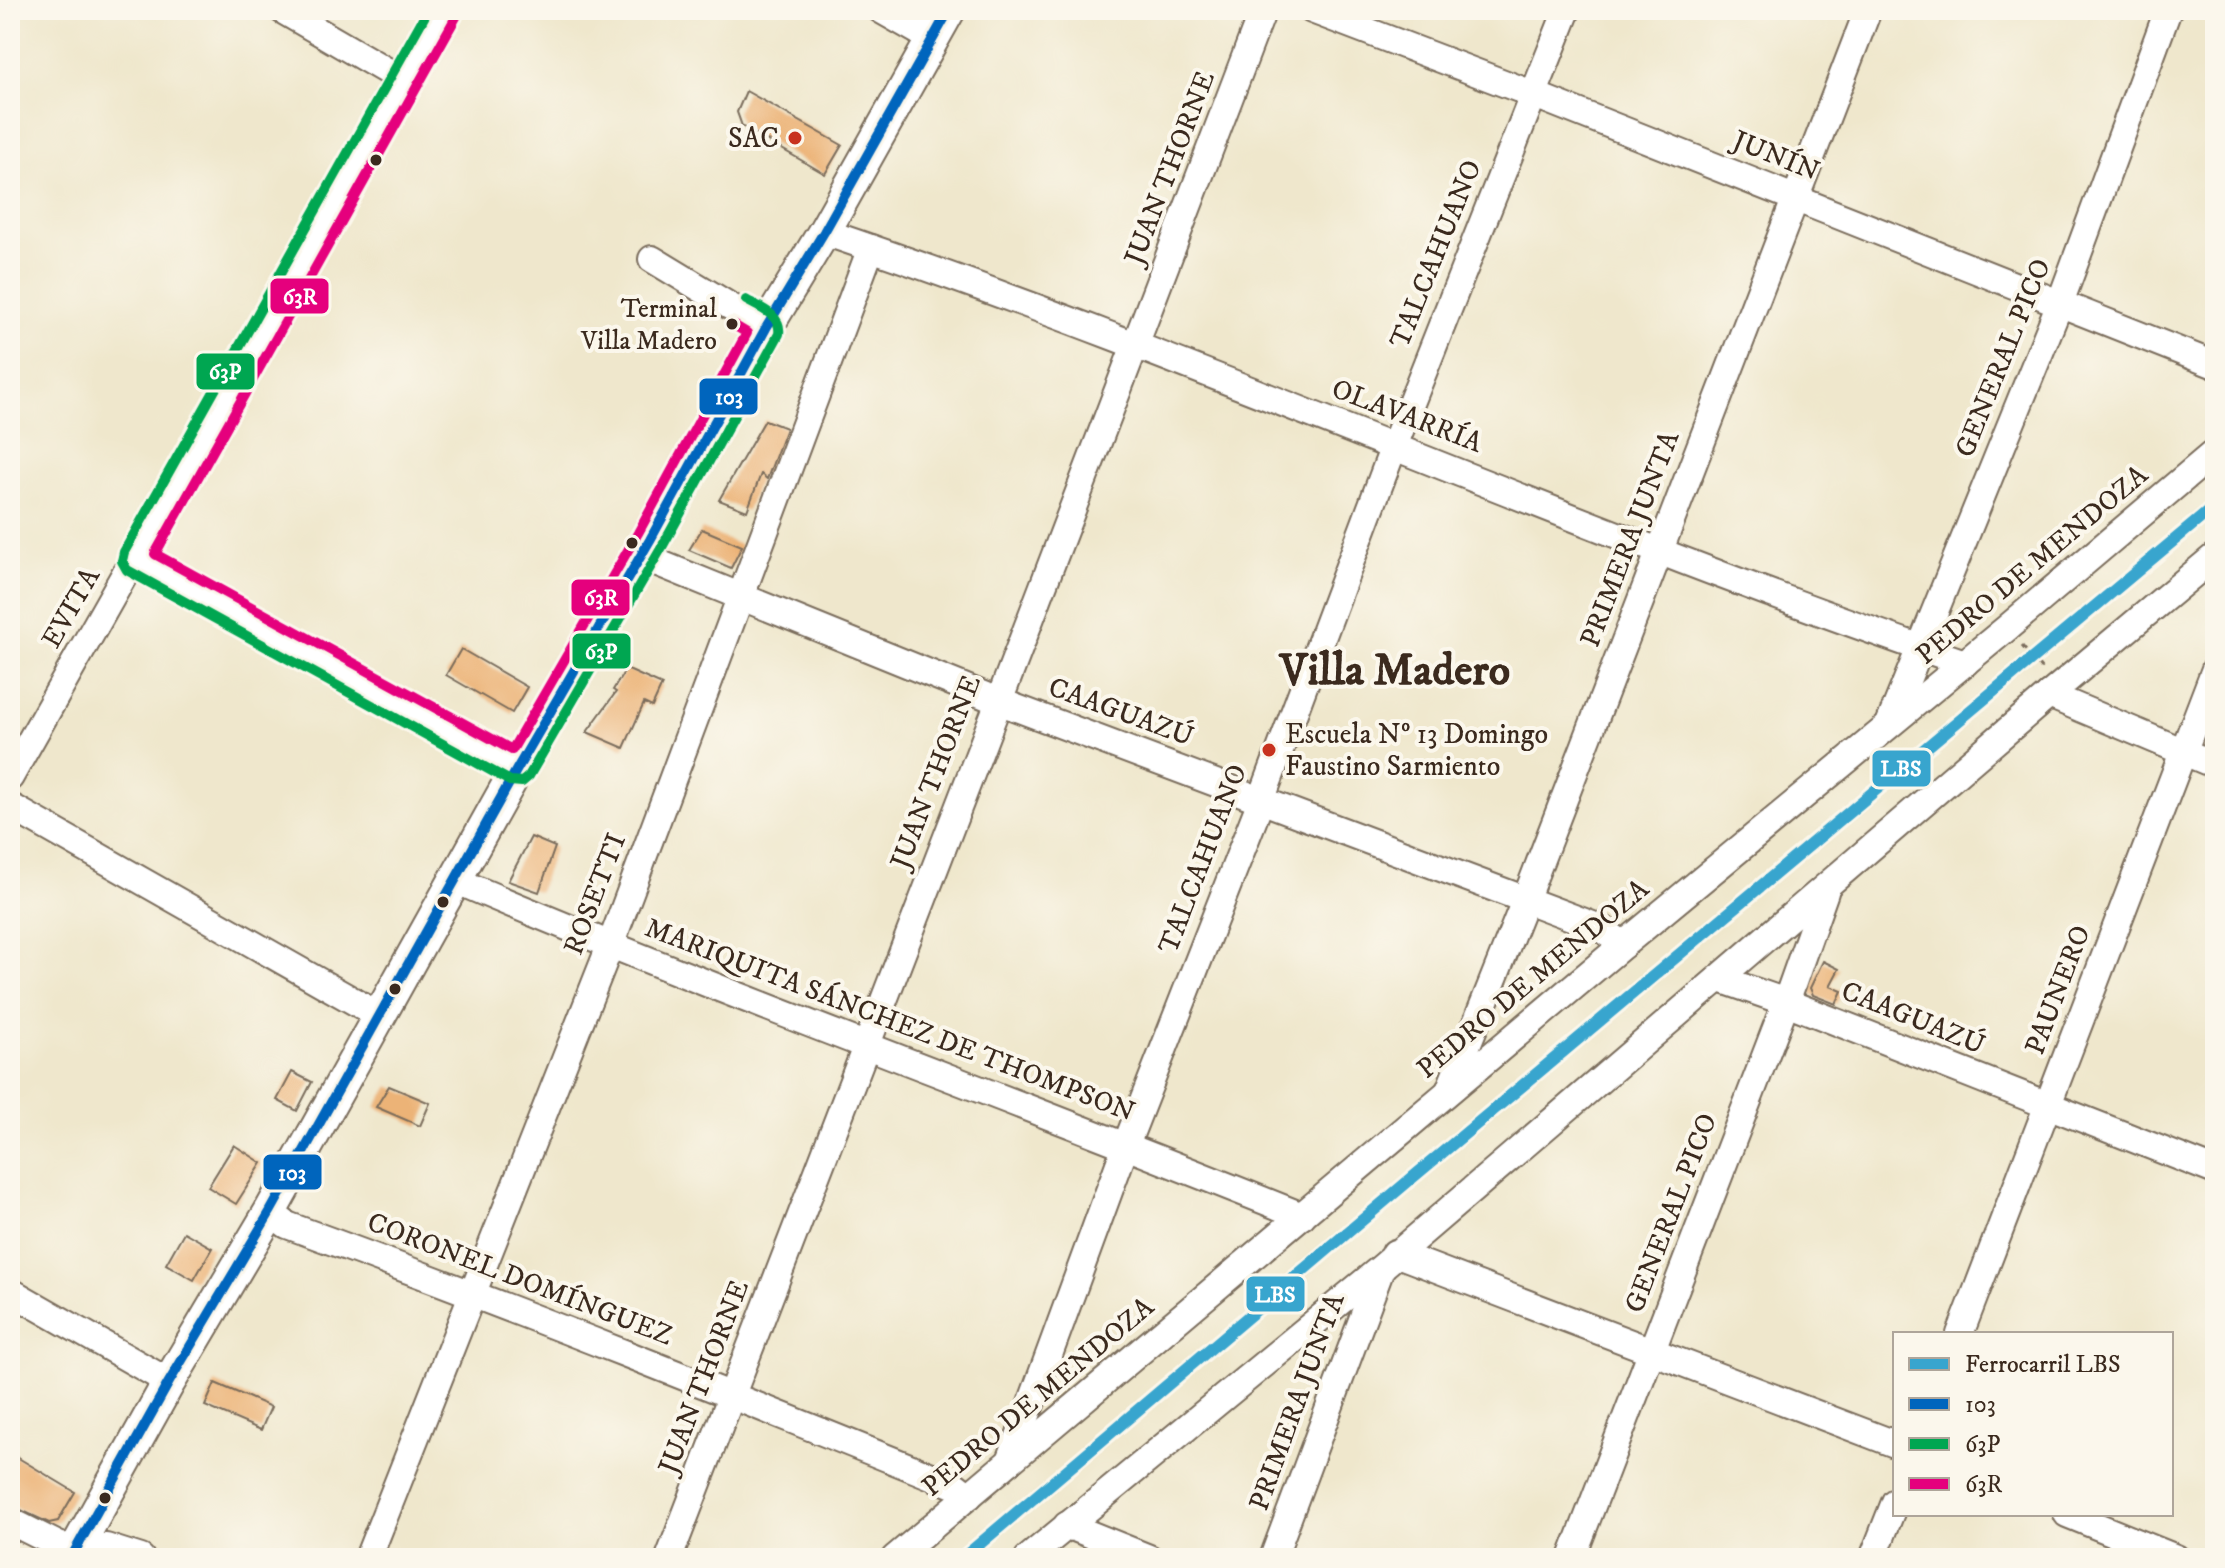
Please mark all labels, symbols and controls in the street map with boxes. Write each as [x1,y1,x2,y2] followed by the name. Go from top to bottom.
[1116,66,1223,273] street label: JUAN THORNE
[728,121,779,156] place label: SAC
[1725,121,1825,189] street label: JUNÍN
[786,129,804,147] marker: SAC
[368,152,384,168] unlabelled marker
[1382,155,1490,353] street label: TALCAHUANO
[1947,254,2059,462] street label: GENERAL PICO
[269,277,330,315] line badge: 63R
[283,284,318,311] text: 63R
[580,293,717,358] place label: Terminal Villa Madero
[724,316,740,332] marker: Terminal Villa Madero
[195,352,256,391] line badge: 63P
[209,359,241,386] text: 63P
[1327,370,1489,461] street label: OLAVARRÍA
[698,377,759,416] line badge: 103
[715,384,743,411] text: 103
[1573,425,1688,652] street label: PRIMERA JUNTA
[1909,457,2156,672] street label: PEDRO DE MENDOZA
[624,535,640,551] unlabelled marker
[34,560,109,655] street label: EVITA
[570,578,631,617] line badge: 63R
[584,585,619,612] text: 63R
[571,632,632,670] line badge: 63P
[585,639,617,666] text: 63P
[1278,644,1510,699] district label: Villa Madero
[1044,669,1199,754] street label: CAAGUAZÚ
[882,670,989,877] street label: JUAN THORNE
[1285,717,1548,784] place label: Escuela Nº 13 Domingo Faustino Sarmiento
[1260,741,1278,759] marker: Escuela Nº 13 Domingo Faustino Sarmiento
[1871,749,1932,788] line badge: LBS
[1880,756,1922,783] text: LBS
[1151,759,1255,959] street label: TALCAHUANO
[556,828,634,960] street label: ROSETTI
[1410,871,1657,1086] street label: PEDRO DE MENDOZA
[435,894,451,910] unlabelled marker
[640,909,1140,1130] street label: MARIQUITA SÁNCHEZ DE THOMPSON
[2017,920,2099,1060] street label: PAUNERO
[1836,972,1990,1063] street label: CAAGUAZÚ
[387,981,403,997] unlabelled marker
[1617,1108,1725,1318] street label: GENERAL PICO
[262,1153,323,1191] line badge: 103
[278,1160,306,1187] text: 103
[362,1204,678,1353] street label: CORONEL DOMÍNGUEZ
[650,1275,757,1482] street label: JUAN THORNE
[1245,1275,1306,1313] line badge: LBS
[1254,1282,1296,1309] text: LBS
[1241,1288,1353,1515] street label: PRIMERA JUNTA
[915,1289,1162,1504] street label: PEDRO DE MENDOZA
[1893,1332,2173,1516] legend
[1965,1350,2121,1380] text: Ferrocarril LBS
[1965,1390,1996,1420] text: 103
[1965,1430,2000,1460] text: 63P
[1965,1470,2002,1500] text: 63R
[97,1490,113,1506] unlabelled marker

